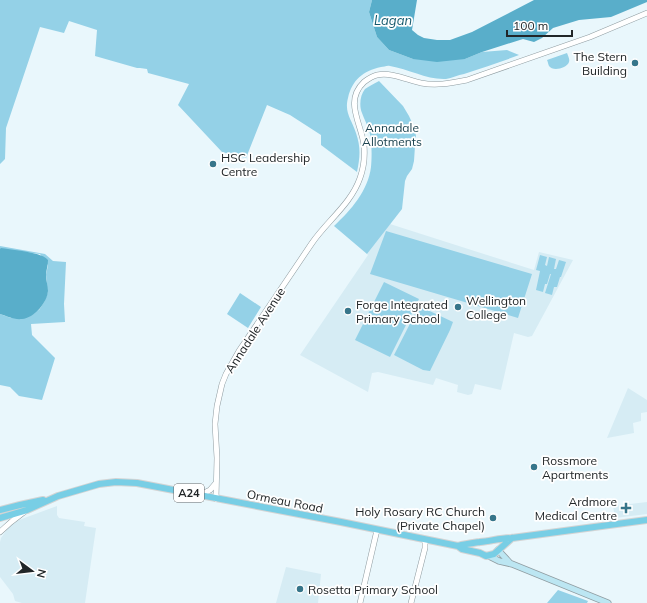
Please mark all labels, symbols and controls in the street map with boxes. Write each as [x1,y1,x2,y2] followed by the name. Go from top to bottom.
[374,12,412,28] water label: Lagan
[507,12,572,38] scale bar
[513,18,548,33] text: 100 m
[574,49,627,78] place label: The Stern Building
[630,58,640,68] marker: The Stern Building
[362,120,422,149] park label: Annadale Allotments
[221,150,310,179] place label: HSC Leadership Centre
[208,159,218,169] marker: HSC Leadership Centre
[222,284,288,376] street label: Annadale Avenue
[466,293,526,322] place label: Wellington College
[356,297,448,326] place label: Forge Integrated Primary School
[453,302,463,312] marker: Wellington College
[343,306,353,316] marker: Forge Integrated Primary School
[542,453,608,482] place label: Rossmore Apartments
[529,462,539,472] marker: Rossmore Apartments
[174,484,204,502] road number: A24
[246,486,324,516] street label: Ormeau Road
[535,494,617,523] place label: Ardmore Medical Centre
[620,502,632,514] marker: Ardmore Medical Centre
[355,504,485,533] place label: Holy Rosary RC Church (Private Chapel)
[488,513,498,523] marker: Holy Rosary RC Church (Private Chapel)
[12,551,52,591] north arrow
[34,568,49,579] text: N
[308,582,438,597] place label: Rosetta Primary School
[295,584,305,594] marker: Rosetta Primary School

